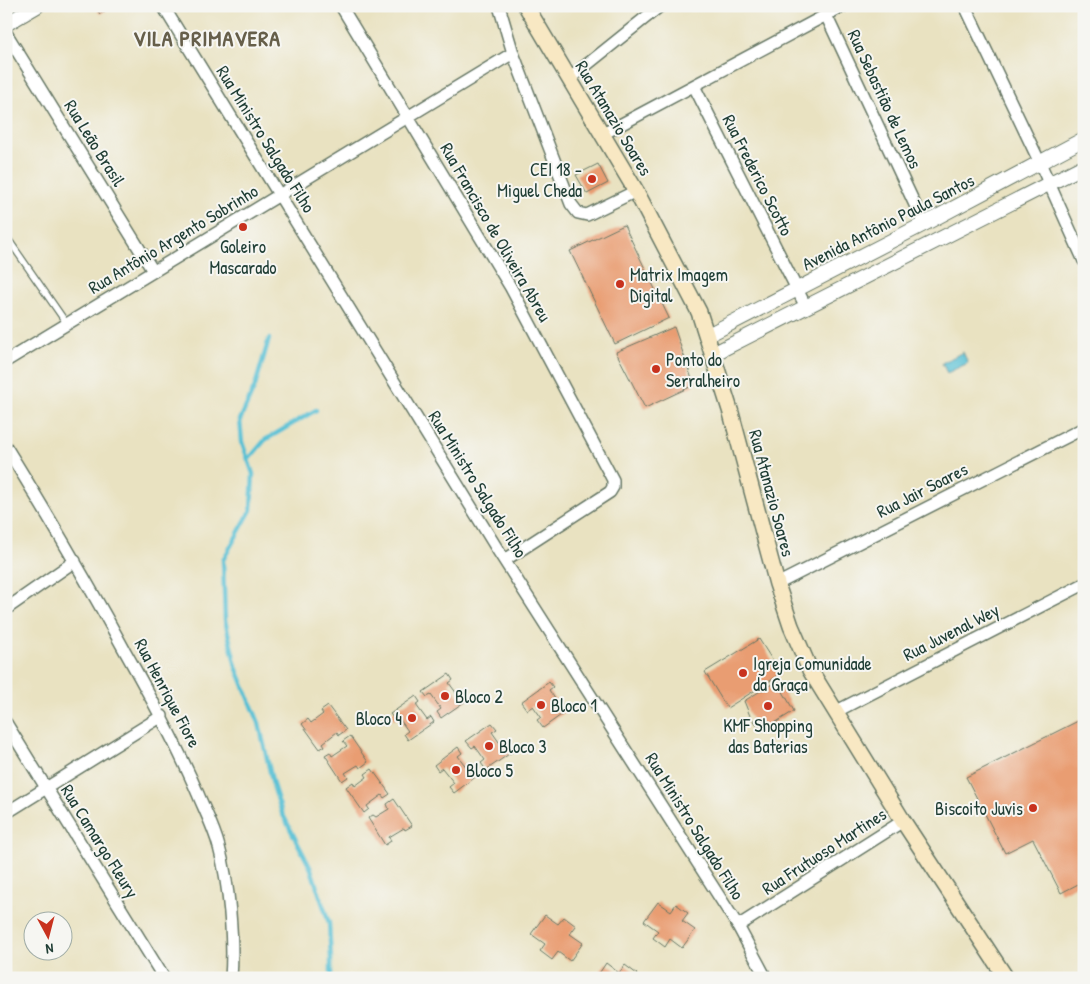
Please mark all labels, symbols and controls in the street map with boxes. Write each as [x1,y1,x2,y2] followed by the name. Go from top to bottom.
[133,23,281,53] district label: VILA PRIMAVERA
[842,25,928,173] street label: Rua Sebastião de Lemos
[570,56,658,180] street label: Rua Atanazio Soares
[211,61,321,217] street label: Rua Ministro Salgado Filho
[58,95,132,191] street label: Rua Leão Brasil
[717,110,799,240] street label: Rua Frederico Scotto
[434,138,558,326] street label: Rua Francisco de Oliveira Abreu
[497,157,582,203] place label: CEI 18 - Miguel Cheda
[798,168,978,276] street label: Avenida Antônio Paula Santos
[586,173,598,185] marker: CEI 18 - Miguel Cheda
[83,178,263,300] street label: Rua Antônio Argento Sobrinho
[237,221,249,233] marker: Goleiro Mascarado
[210,234,277,280] place label: Goleiro Mascarado
[630,262,728,308] place label: Matrix Imagem Digital
[614,278,626,290] marker: Matrix Imagem Digital
[666,347,740,393] place label: Ponto do Serralheiro
[650,363,662,375] marker: Ponto do Serralheiro
[423,406,533,562] street label: Rua Ministro Salgado Filho
[743,427,801,559] street label: Rua Atanazio Soares
[872,456,972,524] street label: Rua Jair Soares
[899,597,1004,667] street label: Rua Juvenal Wey
[129,634,207,752] street label: Rua Henrique Fiore
[753,651,872,697] place label: Igreja Comunidade da Graça
[737,667,749,679] marker: Igreja Comunidade da Graça
[455,684,504,709] place label: Bloco 2
[439,690,451,702] marker: Bloco 2
[551,693,597,718] place label: Bloco 1
[535,699,547,711] marker: Bloco 1
[762,700,774,712] marker: KMF Shopping das Baterias
[356,706,402,731] place label: Bloco 4
[406,712,418,724] marker: Bloco 4
[723,713,813,759] place label: KMF Shopping das Baterias
[499,734,547,759] place label: Bloco 3
[483,740,495,752] marker: Bloco 3
[640,748,750,904] street label: Rua Ministro Salgado Filho
[466,758,514,783] place label: Bloco 5
[450,764,462,776] marker: Bloco 5
[55,779,145,903] street label: Rua Camargo Fleury
[935,796,1023,821] place label: Biscoito Juvis
[757,801,891,901] street label: Rua Frutuoso Martines
[1027,802,1039,814] marker: Biscoito Juvis
[22,912,72,962] north arrow
[44,940,55,959] text: N

